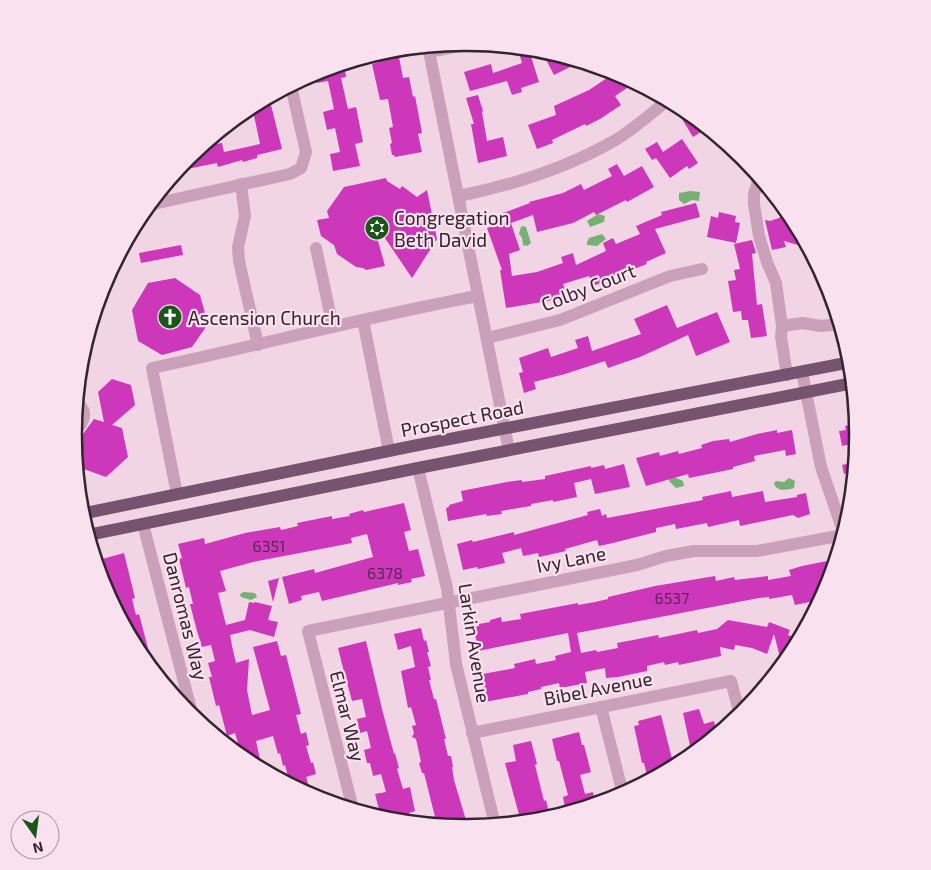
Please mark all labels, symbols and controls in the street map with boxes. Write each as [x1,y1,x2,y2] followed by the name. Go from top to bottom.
[394,206,510,251] place label: Congregation Beth David
[364,215,390,241] synagogue icon: Congregation Beth David
[538,258,638,316] street label: Colby Court
[157,304,183,330] church icon: Ascension Church
[188,306,341,329] place label: Ascension Church
[399,395,525,441] street label: Prospect Road
[253,536,286,555] house number: 6351
[534,541,608,577] street label: Ivy Lane
[159,550,213,682] street label: Danromas Way
[367,563,403,582] house number: 6378
[454,582,496,704] street label: Larkin Avenue
[655,588,689,607] house number: 6537
[542,666,654,710] street label: Bibel Avenue
[326,668,370,764] street label: Elmar Way
[10,810,60,860] north arrow
[31,839,45,858] text: N

